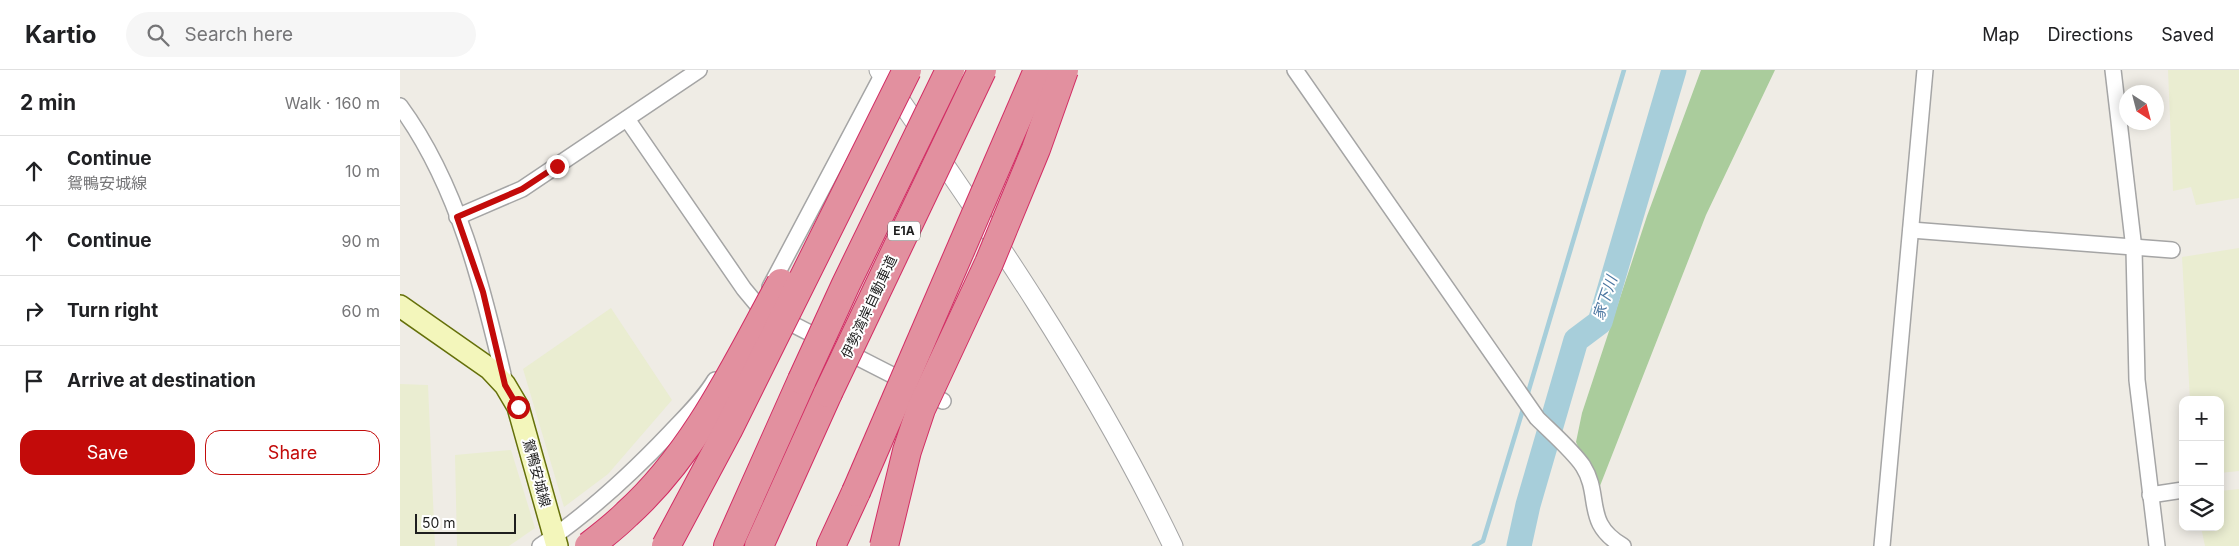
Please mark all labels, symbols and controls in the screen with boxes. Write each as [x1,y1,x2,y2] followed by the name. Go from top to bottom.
[126,12,476,57] search box
[25,20,96,49] text: Kartio
[144,21,172,49] icon: search
[184,23,293,46] text: Search here
[1982,24,2020,45] text: Map
[2048,24,2133,45] text: Directions
[2161,24,2214,45] text: Saved
[2119,85,2164,130] north arrow
[20,90,76,115] text: 2 min
[285,93,380,113] text: Walk · 160 m
[67,147,152,170] text: Continue
[546,155,569,178] route end
[20,157,48,185] icon: ahead
[345,161,380,181] text: 10 m
[67,173,147,193] text: 鴛鴨安城線
[888,222,920,240] road number: E1A
[20,227,48,255] icon: ahead
[67,229,152,252] text: Continue
[341,231,380,251] text: 90 m
[837,252,900,361] street label: 伊勢湾岸自動車道
[1588,272,1621,322] water label: 家下川
[20,297,48,325] icon: right
[67,299,158,322] text: Turn right
[341,301,380,321] text: 60 m
[20,367,48,395] icon: arrive
[67,369,256,392] text: Arrive at destination
[507,396,530,419] route start
[2179,396,2224,531] map controls
[2179,396,2224,441] button: +
[20,430,195,475] button: Save
[205,430,380,475] button: Share
[520,437,555,509] street label: 鴛鴨安城線
[2179,441,2224,486] button: −
[2179,486,2224,531] button: layers
[415,511,516,534] scale bar
[422,514,456,531] text: 50 m

